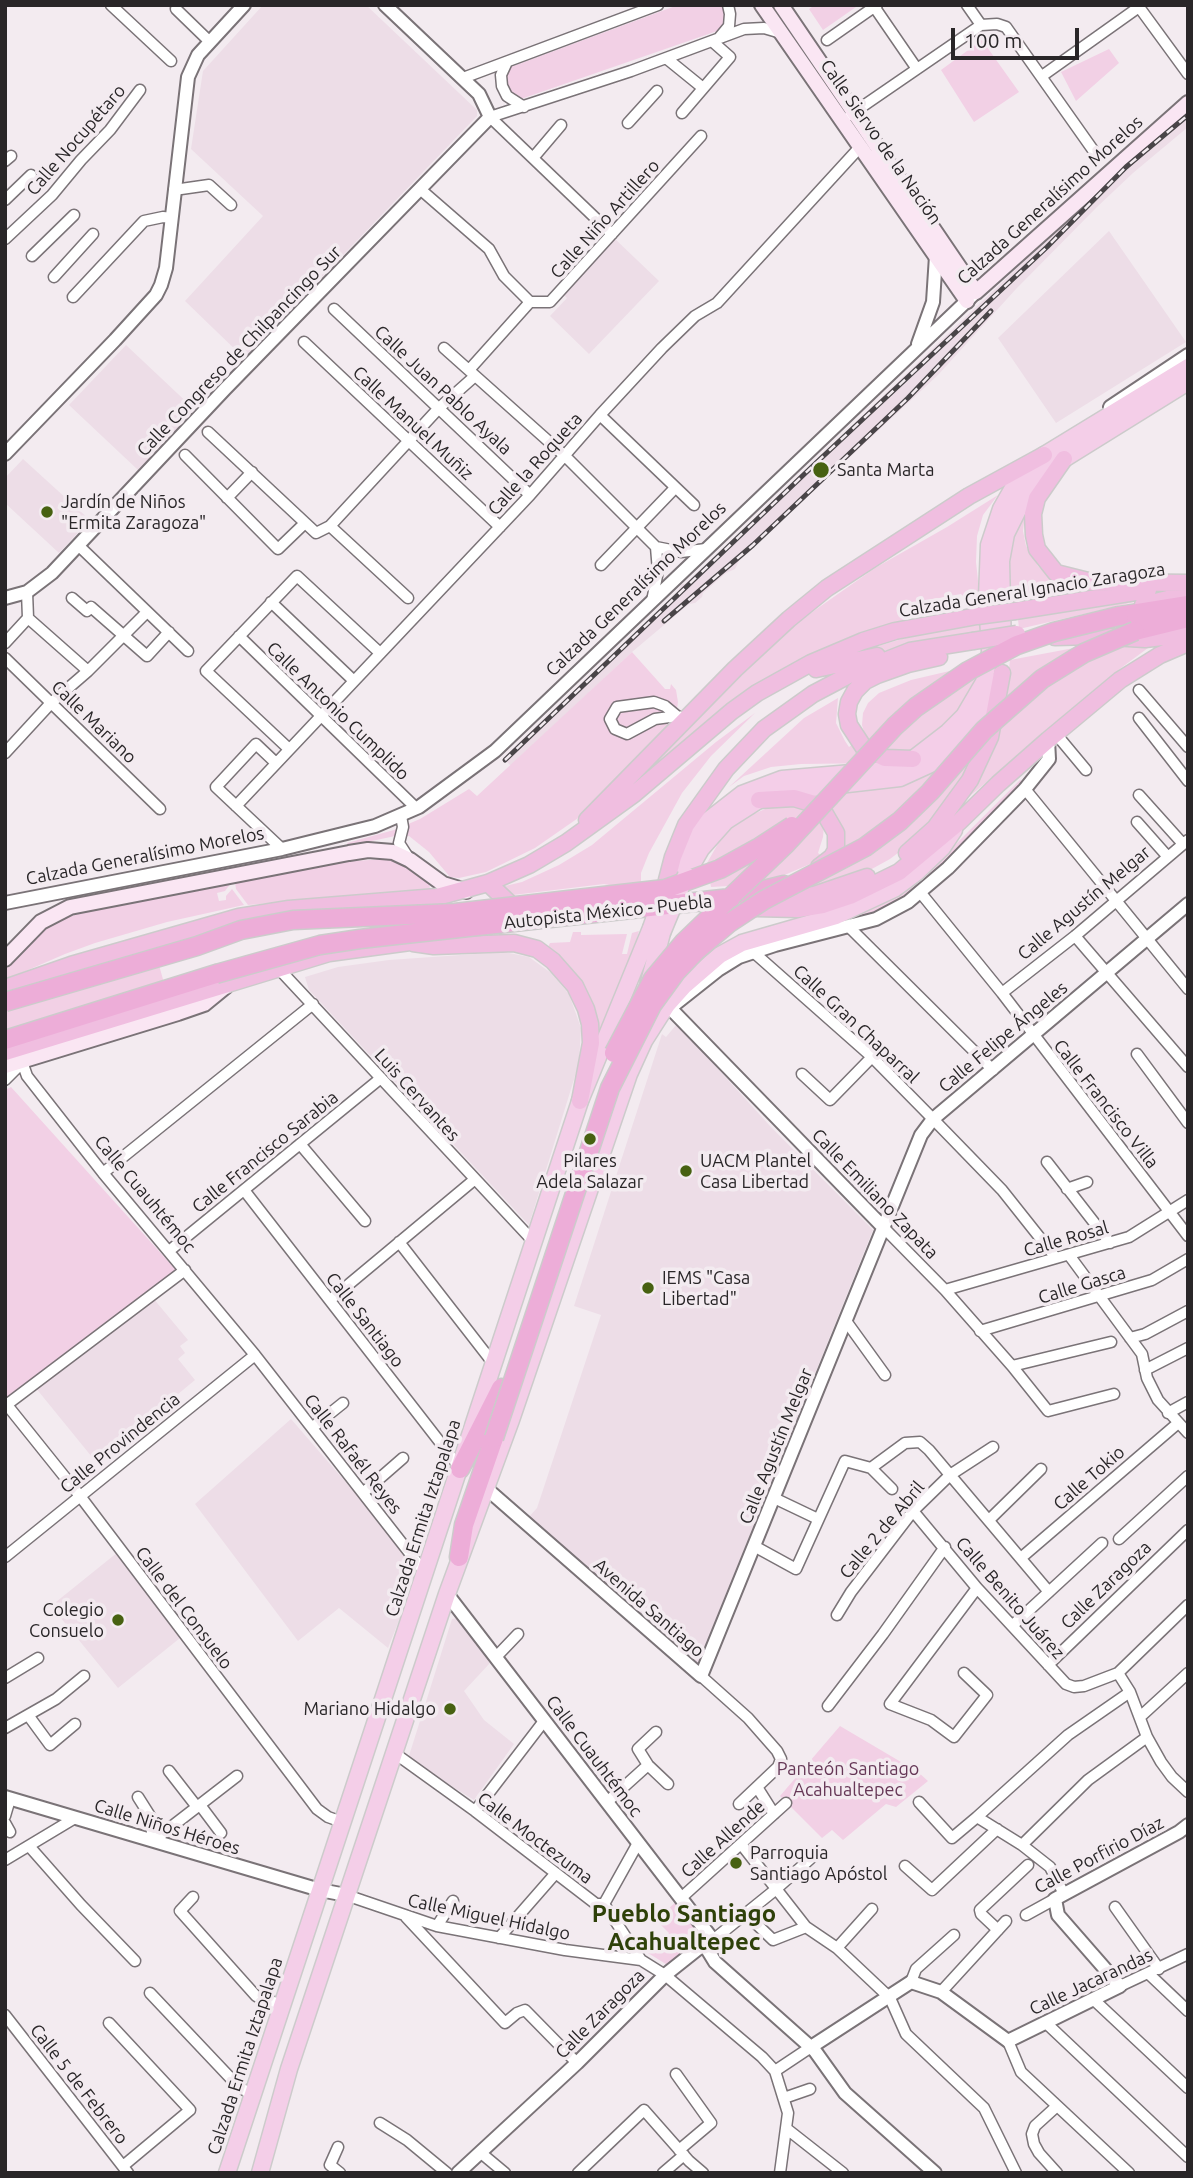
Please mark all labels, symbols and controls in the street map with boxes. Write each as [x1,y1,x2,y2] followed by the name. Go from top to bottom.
[955,14,1083,58] scale bar
[964,28,1022,52] text: 100 m
[816,55,946,229] street label: Calle Siervo de la Nación
[22,80,130,200] street label: Calle Nocupétaro
[953,111,1147,289] street label: Calzada Generalísimo Morelos
[546,155,664,283] street label: Calle Niño Artillero
[132,241,346,461] street label: Calle Congreso de Chilpancingo Sur
[370,321,516,459] street label: Calle Juan Pablo Ayala
[348,362,478,484] street label: Calle Manuel Muñiz
[483,408,587,520] street label: Calle la Roqueta
[837,459,934,481] place label: Santa Marta
[811,460,831,480] marker: Santa Marta
[61,491,206,534] place label: Jardín de Niños "Ermita Zaragoza"
[541,497,731,681] street label: Calzada Generalísimo Morelos
[39,504,55,520] marker: Jardín de Niños "Ermita Zaragoza"
[897,558,1167,622] street label: Calzada General Ignacio Zaragoza
[262,637,414,785] street label: Calle Antonio Cumplido
[47,676,141,768] street label: Calle Mariano
[24,822,266,890] street label: Calzada Generalísimo Morelos
[1013,841,1155,965] street label: Calle Agustín Melgar
[503,890,713,934] street label: Autopista México - Puebla
[789,960,923,1088] street label: Calle Gran Chaparral
[934,977,1072,1097] street label: Calle Felipe Ángeles
[1049,1035,1163,1173] street label: Calle Francisco Villa
[370,1044,464,1146] street label: Luis Cervantes
[188,1086,342,1218] street label: Calle Francisco Sarabia
[807,1124,943,1264] street label: Calle Emiliano Zapata
[90,1131,200,1257] street label: Calle Cuauhtémoc
[582,1131,598,1147] marker: Pilares Adela Salazar
[536,1150,644,1192] place label: Pilares Adela Salazar
[700,1150,811,1192] place label: UACM Plantel Casa Libertad
[678,1163,694,1179] marker: UACM Plantel Casa Libertad
[1021,1217,1111,1261] street label: Calle Rosal
[1036,1261,1128,1309] street label: Calle Gasca
[662,1267,750,1310] place label: IEMS "Casa Libertad"
[321,1268,409,1372] street label: Calle Santiago
[640,1280,656,1296] marker: IEMS "Casa Libertad"
[735,1365,817,1527] street label: Calle Agustín Melgar
[56,1388,184,1498] street label: Calle Provindencia
[299,1390,407,1518] street label: Calle Rafaél Reyes
[381,1416,465,1620] street label: Calzada Ermita Iztapalapa
[1049,1441,1129,1515] street label: Calle Tokio
[835,1477,929,1583] street label: Calle 2 de Abril
[951,1532,1069,1664] street label: Calle Benito Juárez
[1056,1536,1156,1634] street label: Calle Zaragoza
[131,1542,237,1674] street label: Calle del Consuelo
[589,1554,709,1662] street label: Avenida Santiago
[29,1599,104,1642] place label: Colegio Consuelo
[110,1612,126,1628] marker: Colegio Consuelo
[541,1691,647,1821] street label: Calle Cuauhtémoc
[303,1698,436,1720] place label: Mariano Hidalgo
[442,1701,458,1717] marker: Mariano Hidalgo
[777,1758,919,1800] park label: Panteón Santiago Acahualtepec
[473,1788,597,1888] street label: Calle Moctezuma
[91,1795,243,1859] street label: Calle Niños Héroes
[677,1796,769,1882] street label: Calle Allende
[1031,1812,1167,1898] street label: Calle Porfirio Díaz
[750,1842,888,1884] place label: Parroquia Santiago Apóstol
[728,1855,744,1871] marker: Parroquia Santiago Apóstol
[406,1889,572,1945] street label: Calle Miguel Hidalgo
[592,1900,776,1956] district label: Pueblo Santiago Acahualtepec
[1026,1944,1156,2020] street label: Calle Jacarandas
[203,1954,287,2158] street label: Calzada Ermita Iztapalapa
[551,1965,649,2063] street label: Calle Zaragoza
[25,2020,133,2148] street label: Calle 5 de Febrero

